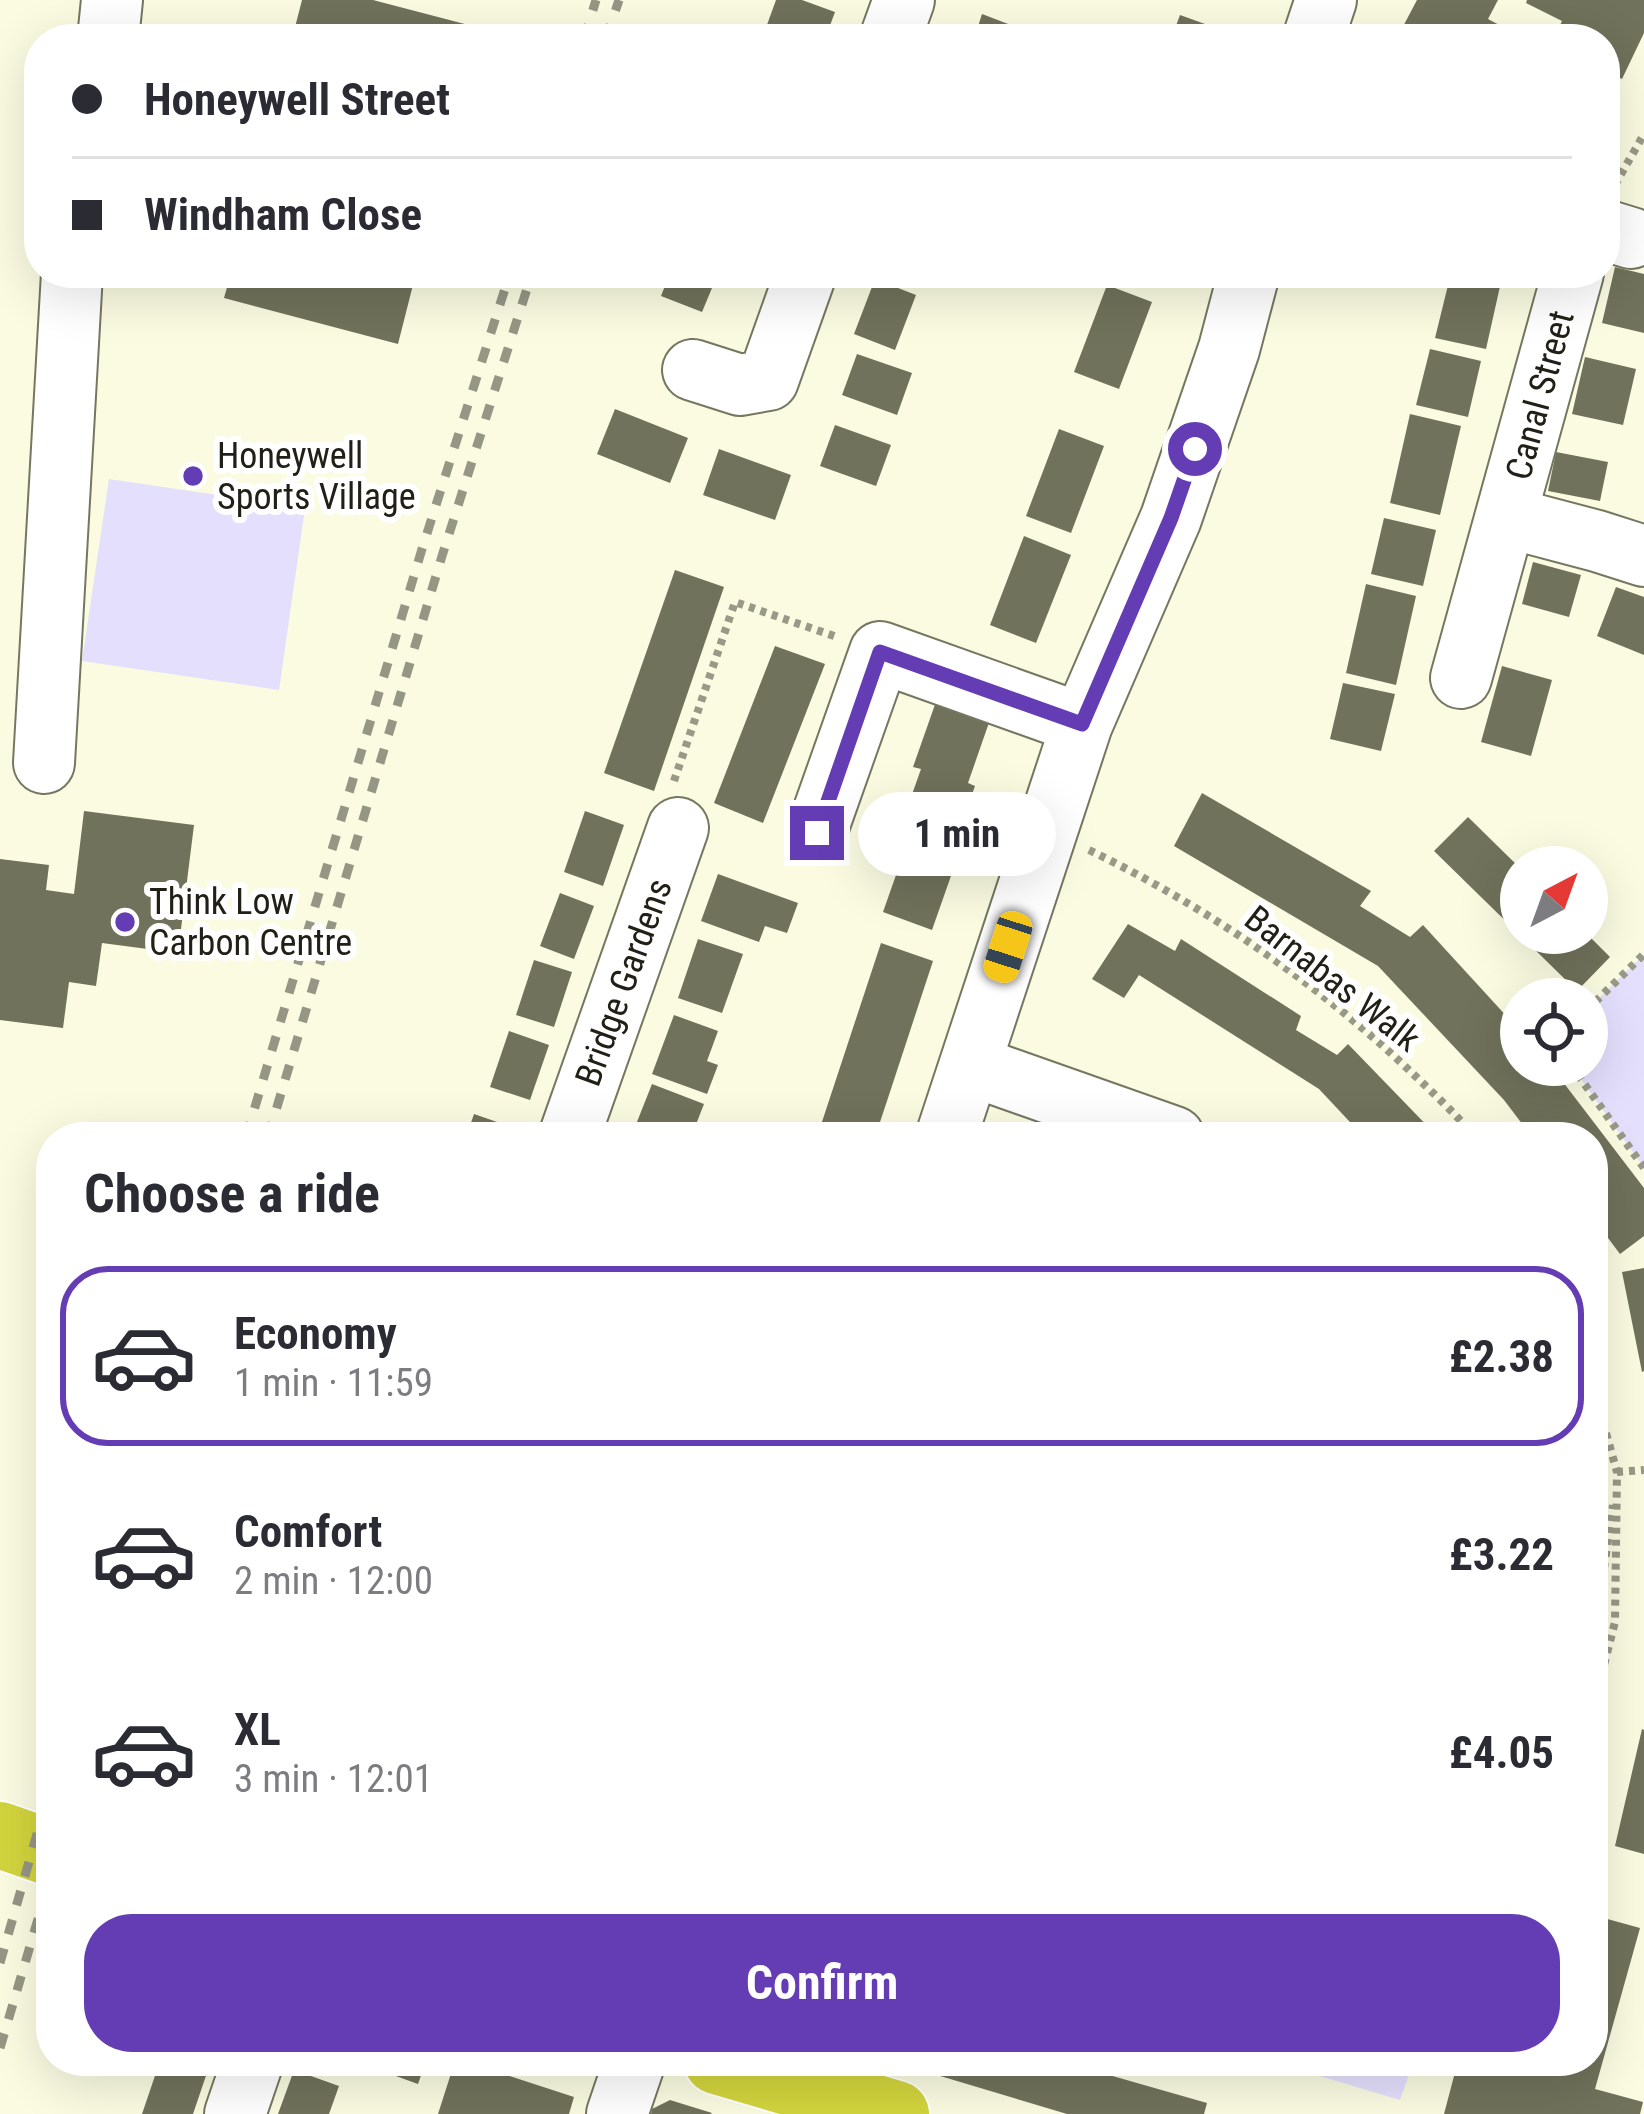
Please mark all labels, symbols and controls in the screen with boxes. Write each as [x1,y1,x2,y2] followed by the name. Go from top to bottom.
[144,73,450,126] text: Honeywell Street
[144,188,422,241] text: Windham Close
[1497,306,1583,484] street label: Canal Street
[1168,422,1222,476] route start
[217,435,416,518] place label: Honeywell Sports Village
[180,463,206,489] marker: Honeywell Sports Village
[859,791,1057,875] callout: 1 min
[790,806,844,860] route end
[914,811,1000,857] text: 1 min
[1500,846,1608,954] north arrow
[1500,846,1608,1086] map controls
[567,873,681,1092] street label: Bridge Gardens
[149,881,352,964] place label: Think Low Carbon Centre
[1236,897,1428,1060] street label: Barnabas Walk
[980,907,1036,987] car
[112,909,138,935] marker: Think Low Carbon Centre
[1500,978,1608,1086] button: locate
[84,1162,380,1225] text: Choose a ride
[90,1302,198,1410] icon: car
[234,1307,397,1360] text: Economy
[1449,1330,1554,1383] text: £2.38
[234,1360,433,1406] text: 1 min · 11:59
[90,1500,198,1608] icon: car
[234,1505,382,1558] text: Comfort
[1449,1528,1554,1581] text: £3.22
[234,1558,433,1604] text: 2 min · 12:00
[90,1698,198,1806] icon: car
[234,1703,281,1756] text: XL
[1449,1726,1554,1779] text: £4.05
[234,1756,433,1802] text: 3 min · 12:01
[84,1914,1560,2052] button: Confirm

